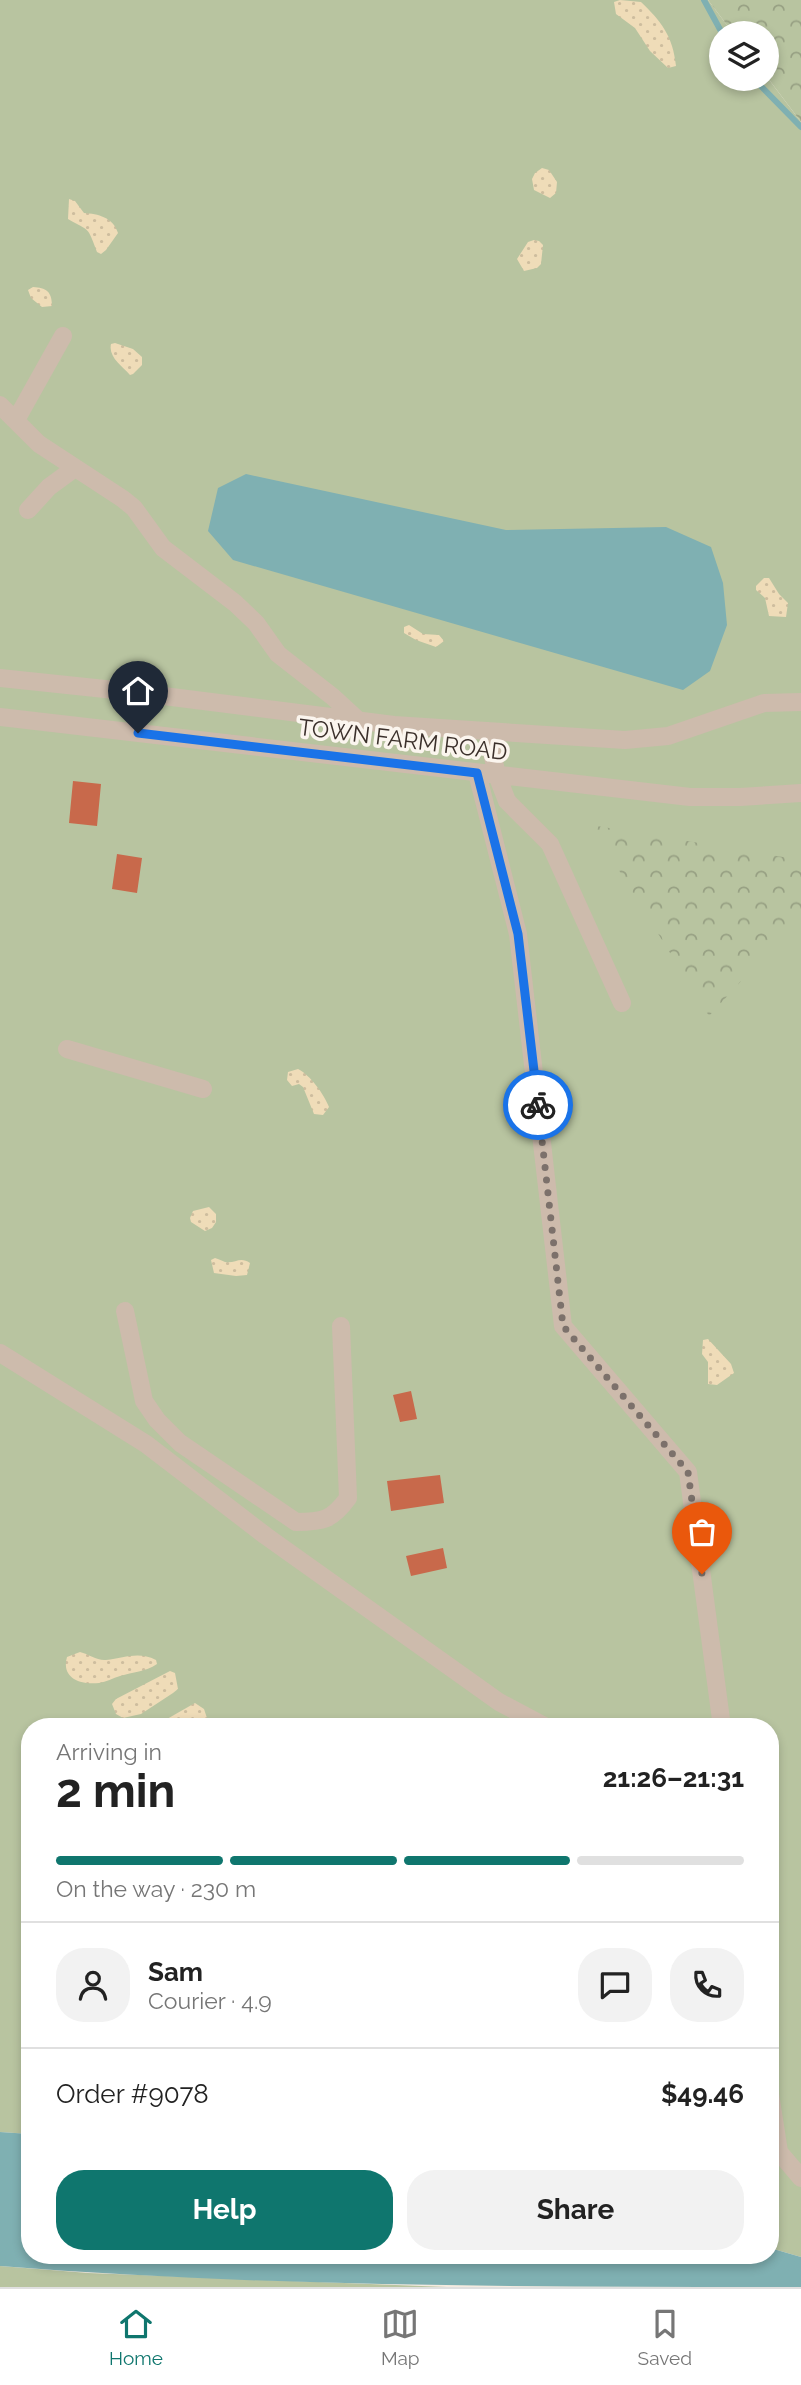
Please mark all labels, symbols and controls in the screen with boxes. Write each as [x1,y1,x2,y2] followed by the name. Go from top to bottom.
[709,21,779,91] map controls
[709,21,779,91] button: layers
[108,661,168,733] pin
[119,672,157,710] icon: home
[297,713,509,765] street label: TOWN FARM ROAD
[503,1070,573,1140] courier
[519,1086,557,1124] icon: bike
[672,1502,732,1574] pin
[683,1513,721,1551] icon: bag
[56,1738,162,1765] text: Arriving in
[603,1763,744,1793] text: 21:26–21:31
[56,1764,175,1818] text: 2 min
[56,1875,256,1902] text: On the way · 230 m
[56,1948,130,2022] button: person
[578,1948,652,2022] button: chat
[670,1948,744,2022] button: phone
[148,1957,203,1987] text: Sam
[148,1987,272,2014] text: Courier · 4.9
[56,2079,209,2109] text: Order #9078
[661,2079,744,2109] text: $49.46
[56,2170,393,2250] button: Help
[407,2170,744,2250] button: Share
[109,2305,163,2369] tab: Home
[381,2305,420,2369] tab: Map
[638,2305,692,2369] tab: Saved

